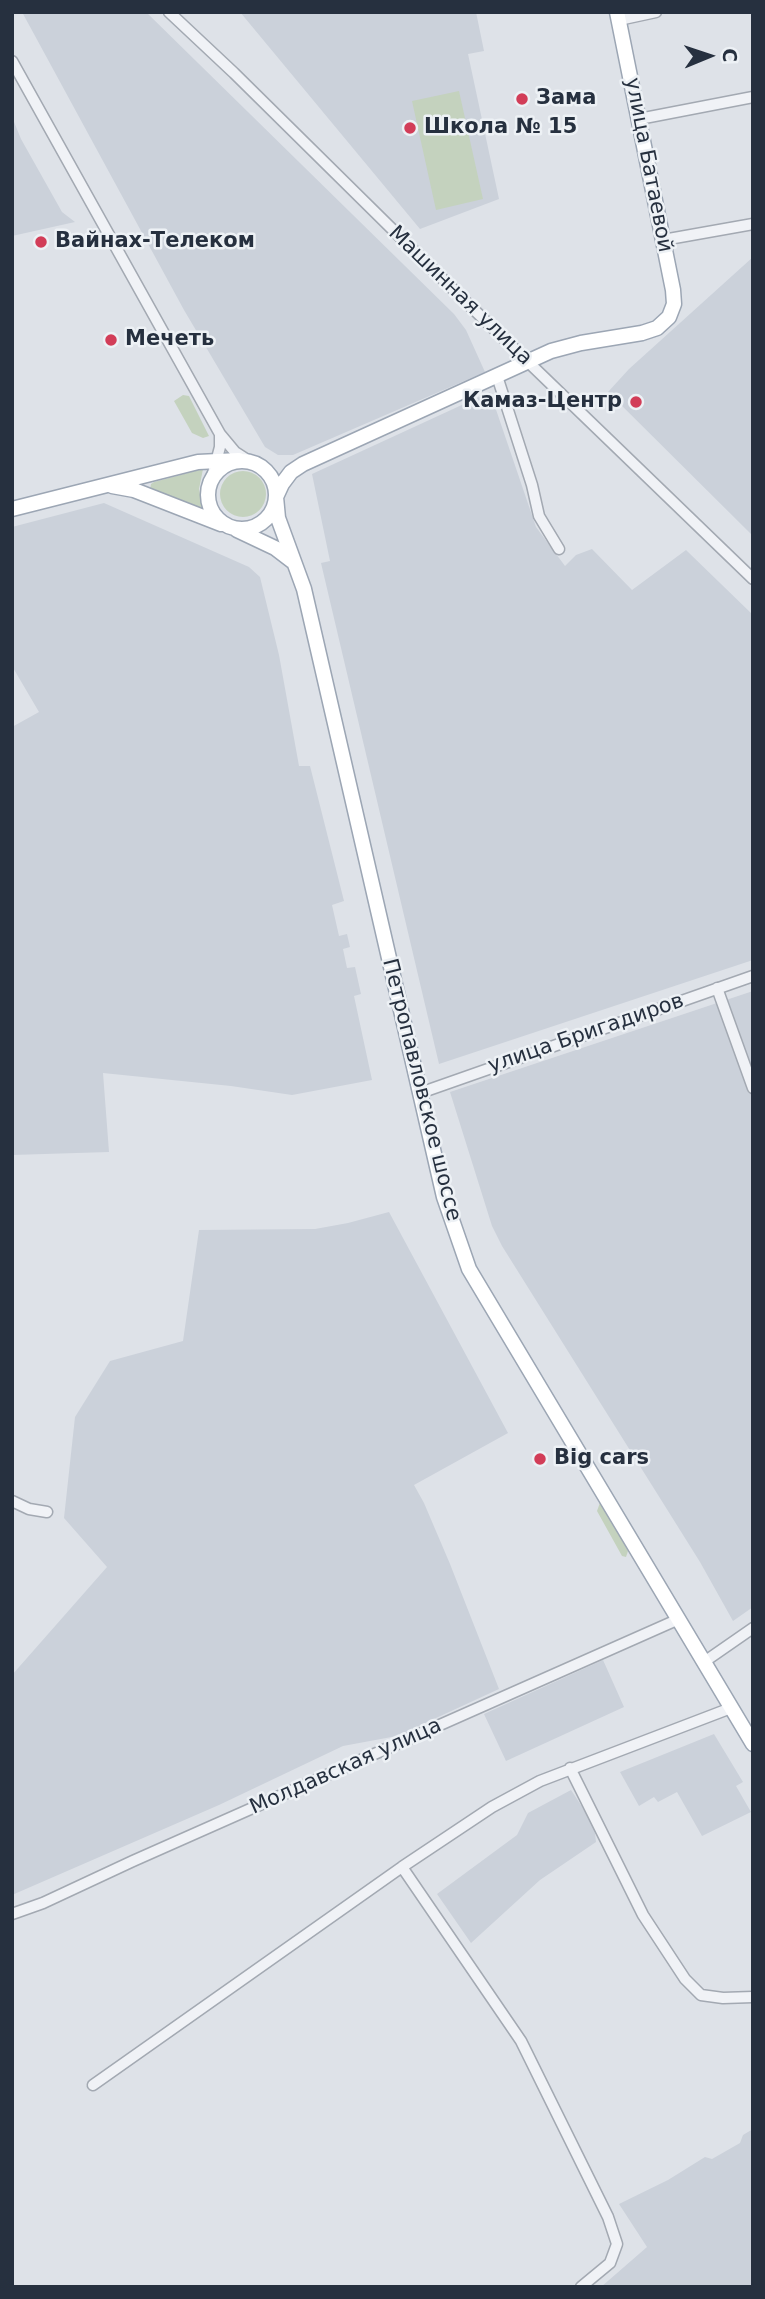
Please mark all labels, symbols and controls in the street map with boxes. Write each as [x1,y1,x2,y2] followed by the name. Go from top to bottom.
[674,21,744,91] north arrow
[719,48,741,63] text: С
[619,75,677,255] street label: улица Батаевой
[536,86,596,112] place label: Зама
[514,91,530,107] marker: Зама
[424,115,577,141] place label: Школа № 15
[402,120,418,136] marker: Школа № 15
[383,221,537,371] street label: Машинная улица
[55,229,255,255] place label: Вайнах-Телеком
[33,234,49,250] marker: Вайнах-Телеком
[125,327,214,353] place label: Мечеть
[103,332,119,348] marker: Мечеть
[463,389,622,415] place label: Камаз-Центр
[628,394,644,410] marker: Камаз-Центр
[376,956,466,1224] street label: Петропавловское шоссе
[485,989,687,1079] street label: улица Бригадиров
[554,1446,649,1472] place label: Big cars
[532,1451,548,1467] marker: Big cars
[246,1713,446,1821] street label: Молдавская улица

